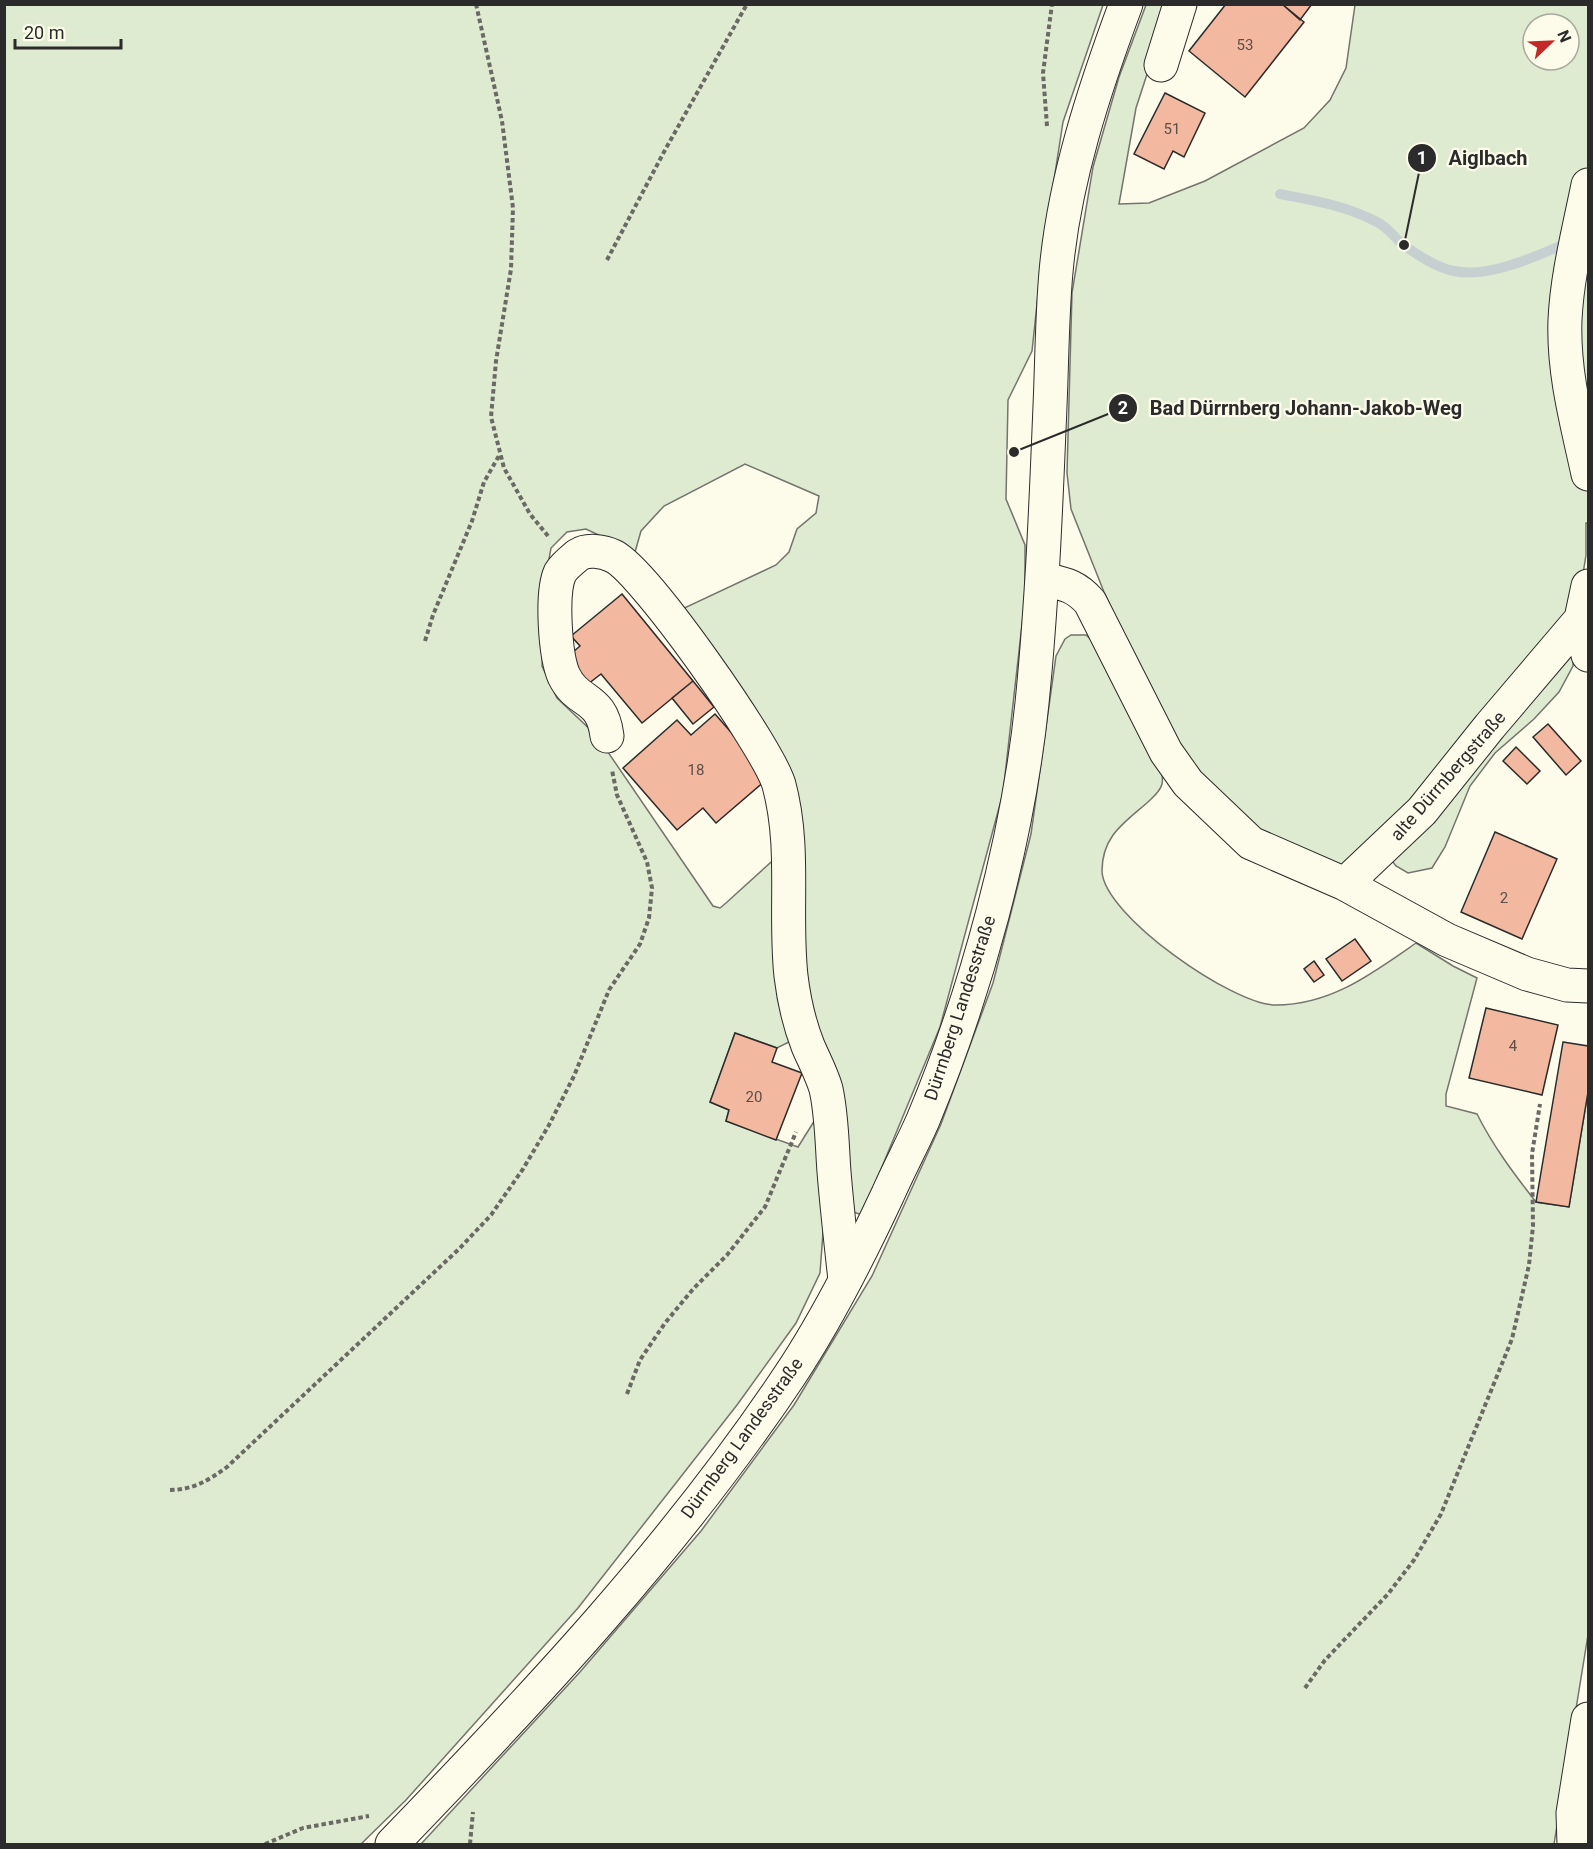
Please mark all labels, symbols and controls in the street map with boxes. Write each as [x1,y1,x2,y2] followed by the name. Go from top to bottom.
[15,12,122,50] scale bar
[1521,12,1581,72] north arrow
[24,22,64,43] text: 20 m
[1553,27,1575,45] text: N
[1237,36,1253,54] house number: 53
[1164,120,1180,138] house number: 51
[1407,139,1540,177] callout: Aiglbach
[1448,146,1528,170] text: Aiglbach
[1417,147,1427,168] text: 1
[1108,389,1474,427] callout: Bad Dürrnberg Johann-Jakob-Weg
[1150,396,1462,420] text: Bad Dürrnberg Johann-Jakob-Weg
[1118,397,1128,418] text: 2
[1386,707,1510,845] street label: alte Dürrnbergstraße
[688,761,704,779] house number: 18
[1500,889,1508,907] house number: 2
[920,913,999,1103] street label: Dürrnberg Landesstraße
[1509,1037,1518,1055] house number: 4
[746,1088,762,1106] house number: 20
[676,1353,807,1522] street label: Dürrnberg Landesstraße

